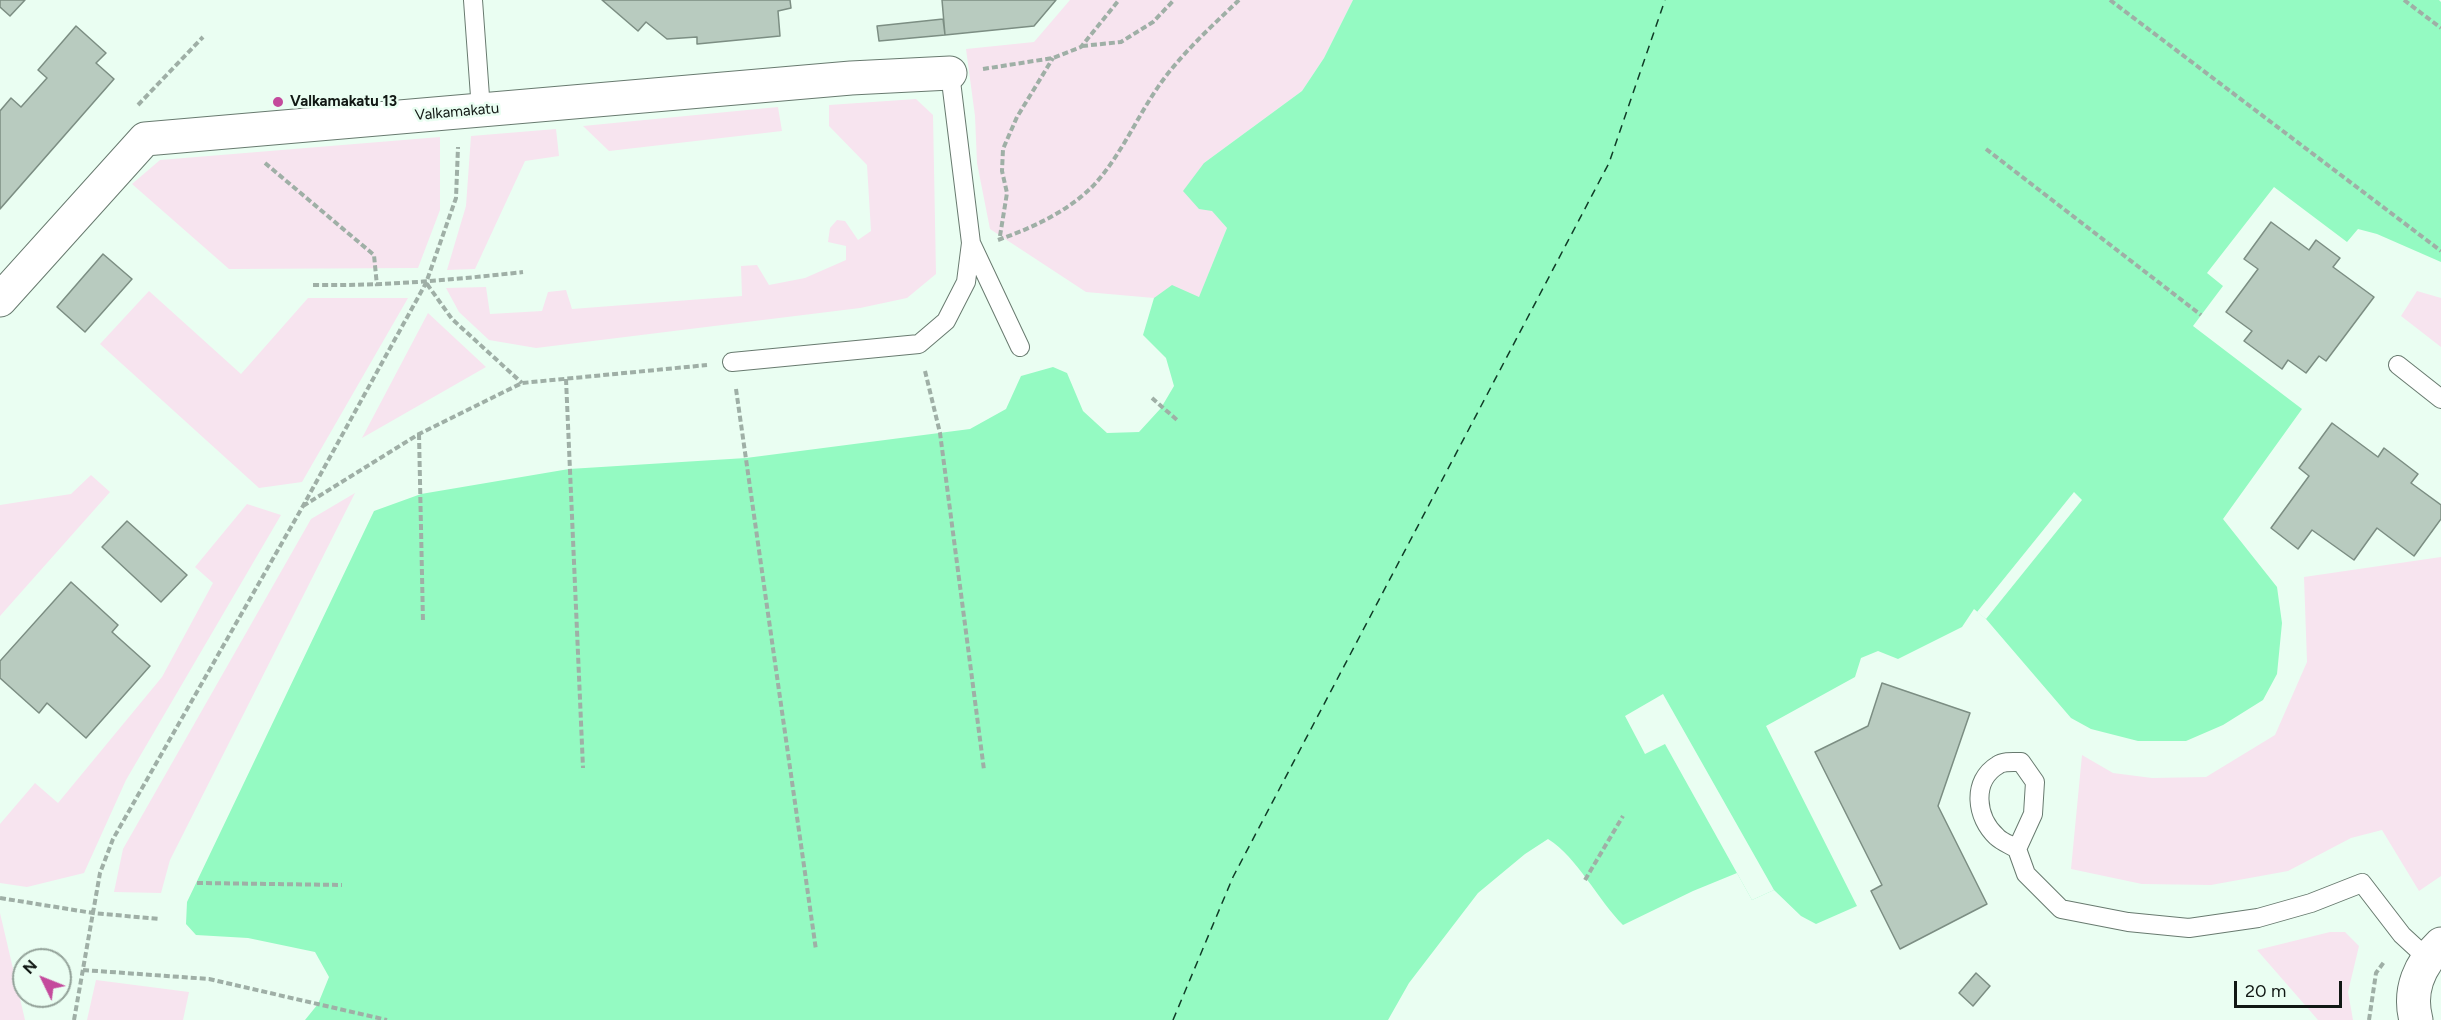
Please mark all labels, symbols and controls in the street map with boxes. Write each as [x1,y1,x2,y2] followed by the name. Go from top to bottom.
[290,93,397,111] place label: Valkamakatu 13
[271,95,285,109] marker: Valkamakatu 13
[414,99,500,125] street label: Valkamakatu
[12,948,72,1008] north arrow
[19,956,41,978] text: N
[2237,969,2345,1007] scale bar
[2245,980,2286,1002] text: 20 m

